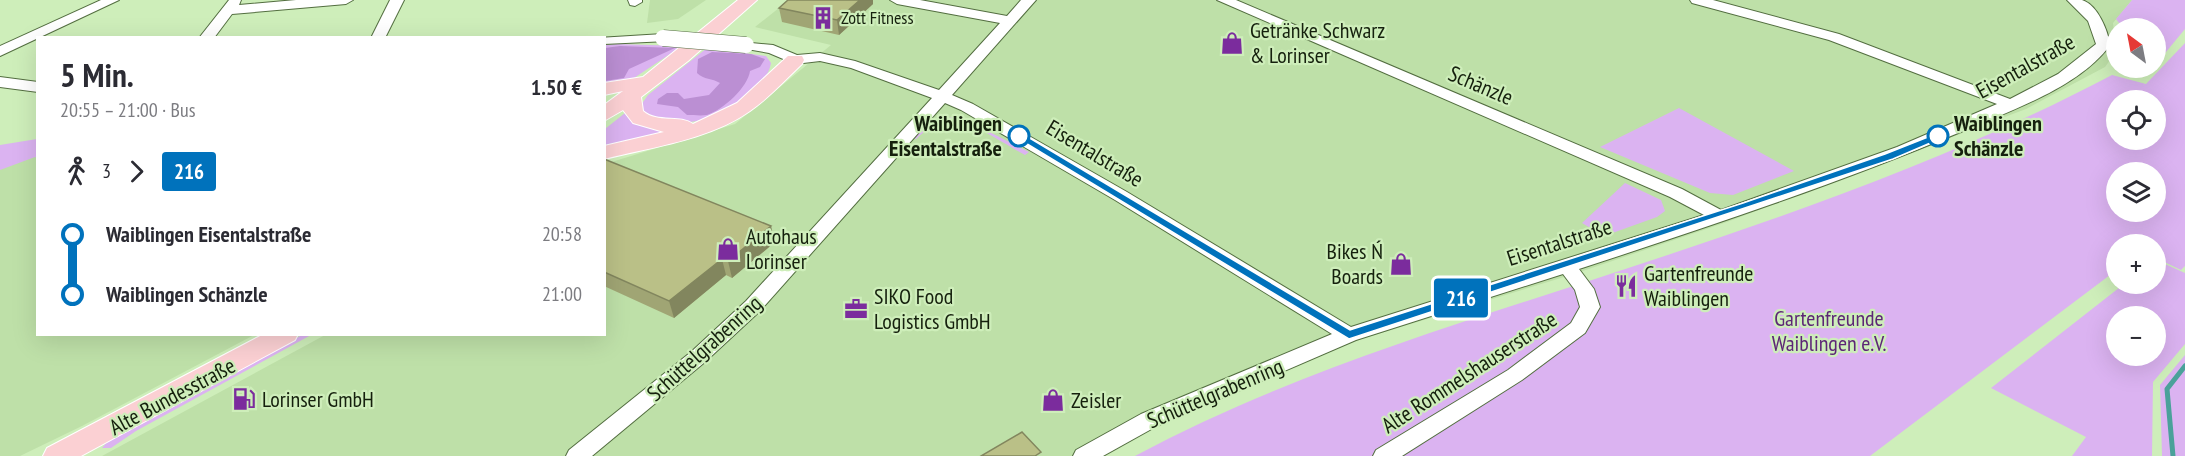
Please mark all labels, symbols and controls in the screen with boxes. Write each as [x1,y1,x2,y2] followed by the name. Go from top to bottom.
[810,5,836,31] building icon: Zott Fitness
[841,6,914,29] place label: Zott Fitness
[1250,16,1385,69] place label: Getränke Schwarz & Lorinser
[2106,18,2166,78] north arrow
[2106,18,2166,366] map controls
[1971,27,2079,105] street label: Eisentalstraße
[1219,30,1245,56] shop icon: Getränke Schwarz & Lorinser
[60,53,134,96] text: 5 Min.
[1444,59,1518,111] street label: Schänzle
[531,73,582,101] text: 1.50 €
[2106,90,2166,150] button: locate
[60,97,195,123] text: 20:55 – 21:00 · Bus
[889,109,1002,162] place label: Waiblingen Eisentalstraße
[1953,109,2042,162] place label: Waiblingen Schänzle
[1041,113,1149,193] street label: Eisentalstraße
[1008,125,1030,147] marker: Waiblingen Eisentalstraße
[1927,125,1949,147] marker: Waiblingen Schänzle
[60,155,93,188] icon: walk
[120,155,153,188] icon: forward
[102,158,111,184] text: 3
[174,158,204,185] text: 216
[2106,162,2166,222] button: layers
[1503,212,1615,272] street label: Eisentalstraße
[106,220,311,248] text: Waiblingen Eisentalstraße
[542,221,582,247] text: 20:58
[746,222,817,275] place label: Autohaus Lorinser
[2106,234,2166,294] button: +
[715,236,741,262] shop icon: Autohaus Lorinser
[1327,237,1383,290] place label: Bikes Ń Boards
[1388,251,1414,277] shop icon: Bikes Ń Boards
[1644,259,1753,312] place label: Gartenfreunde Waiblingen
[1613,273,1639,299] restaurant icon: Gartenfreunde Waiblingen
[1426,278,1496,318] line badge: 216
[106,280,268,308] text: Waiblingen Schänzle
[542,281,582,307] text: 21:00
[874,282,991,335] place label: SIKO Food Logistics GmbH
[1446,285,1476,312] text: 216
[641,289,767,407] street label: Schüttelgrabenring
[843,296,869,322] office icon: SIKO Food Logistics GmbH
[1772,304,1886,357] park label: Gartenfreunde Waiblingen e.V.
[1376,305,1562,439] street label: Alte Rommelshauserstraße
[2106,306,2166,366] button: −
[104,351,240,441] street label: Alte Bundesstraße
[1143,352,1287,434] street label: Schüttelgrabenring
[262,385,374,413] place label: Lorinser GmbH
[231,386,257,412] fuel station icon: Lorinser GmbH
[1071,386,1121,414] place label: Zeisler
[1040,387,1066,413] shop icon: Zeisler

